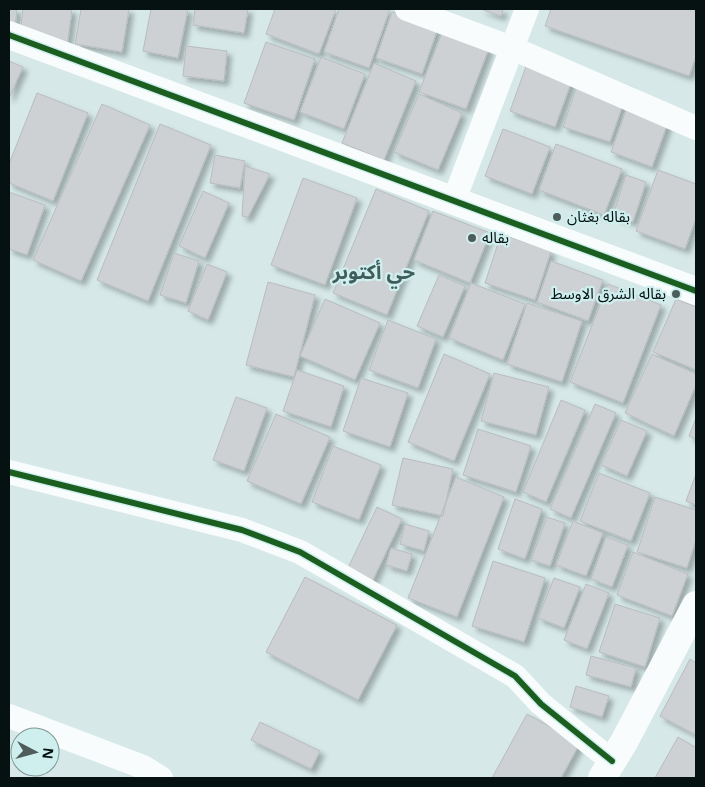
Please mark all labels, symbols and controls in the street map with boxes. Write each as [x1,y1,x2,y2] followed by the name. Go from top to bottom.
[567,201,630,233] place label: بقاله بغثان
[551,211,563,223] marker: بقاله بغثان
[482,222,509,254] place label: بقاله
[466,232,478,244] marker: بقاله
[332,252,416,294] district label: حي أكتوبر
[551,278,666,310] place label: بقاله الشرق الاوسط
[670,288,682,300] marker: بقاله الشرق الاوسط
[10,727,60,777] north arrow
[32,746,62,760] text: N

